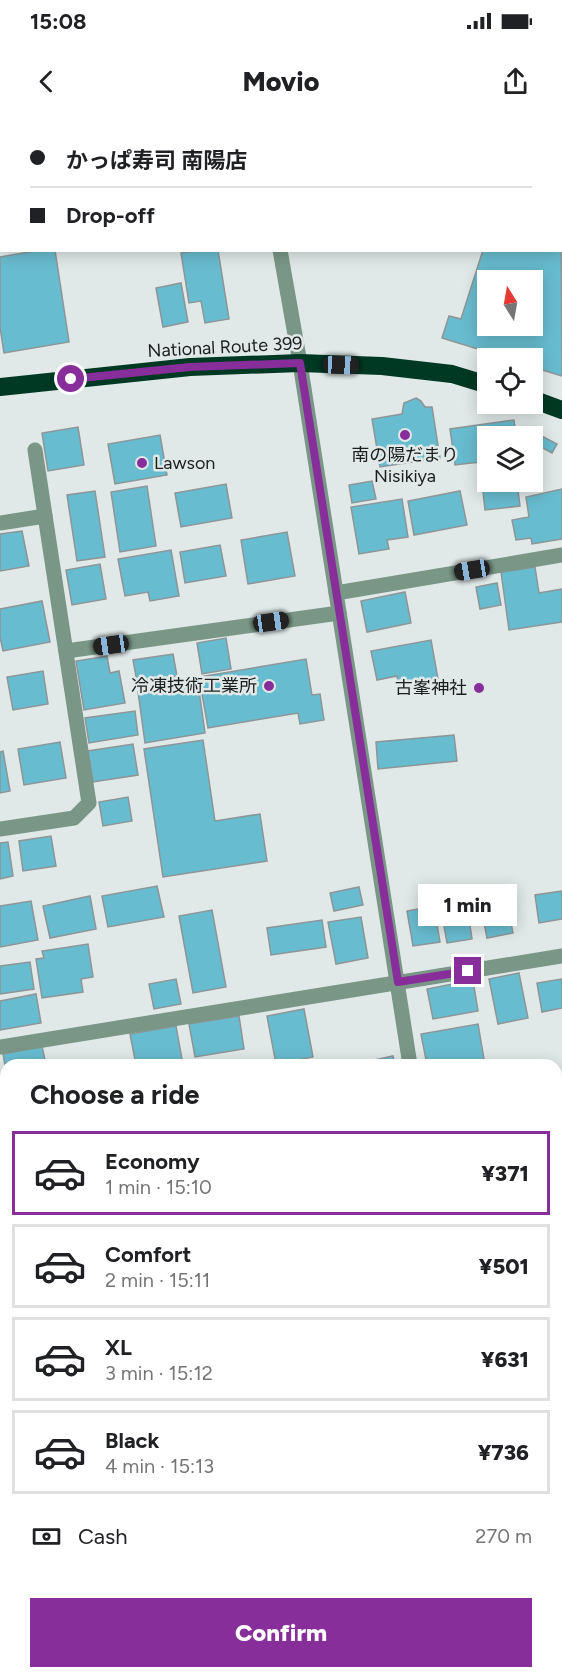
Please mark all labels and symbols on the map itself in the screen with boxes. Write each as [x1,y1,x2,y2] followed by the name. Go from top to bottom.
[477,270,543,336] north arrow
[147,332,303,362] street label: National Route 399
[323,355,359,375] car
[57,365,84,392] route start
[398,428,412,442] marker: 南の陽だまり Nisikiya
[351,444,459,487] place label: 南の陽だまり Nisikiya
[154,452,215,474] place label: Lawson
[135,456,149,470] marker: Lawson
[453,558,491,582] car
[252,611,290,633] car
[92,634,130,656] car
[131,675,257,697] place label: 冷凍技術工業所
[395,677,467,699] place label: 古峯神社
[262,679,276,693] marker: 冷凍技術工業所
[472,681,486,695] marker: 古峯神社
[418,884,518,926] callout: 1 min
[454,957,481,984] route end

